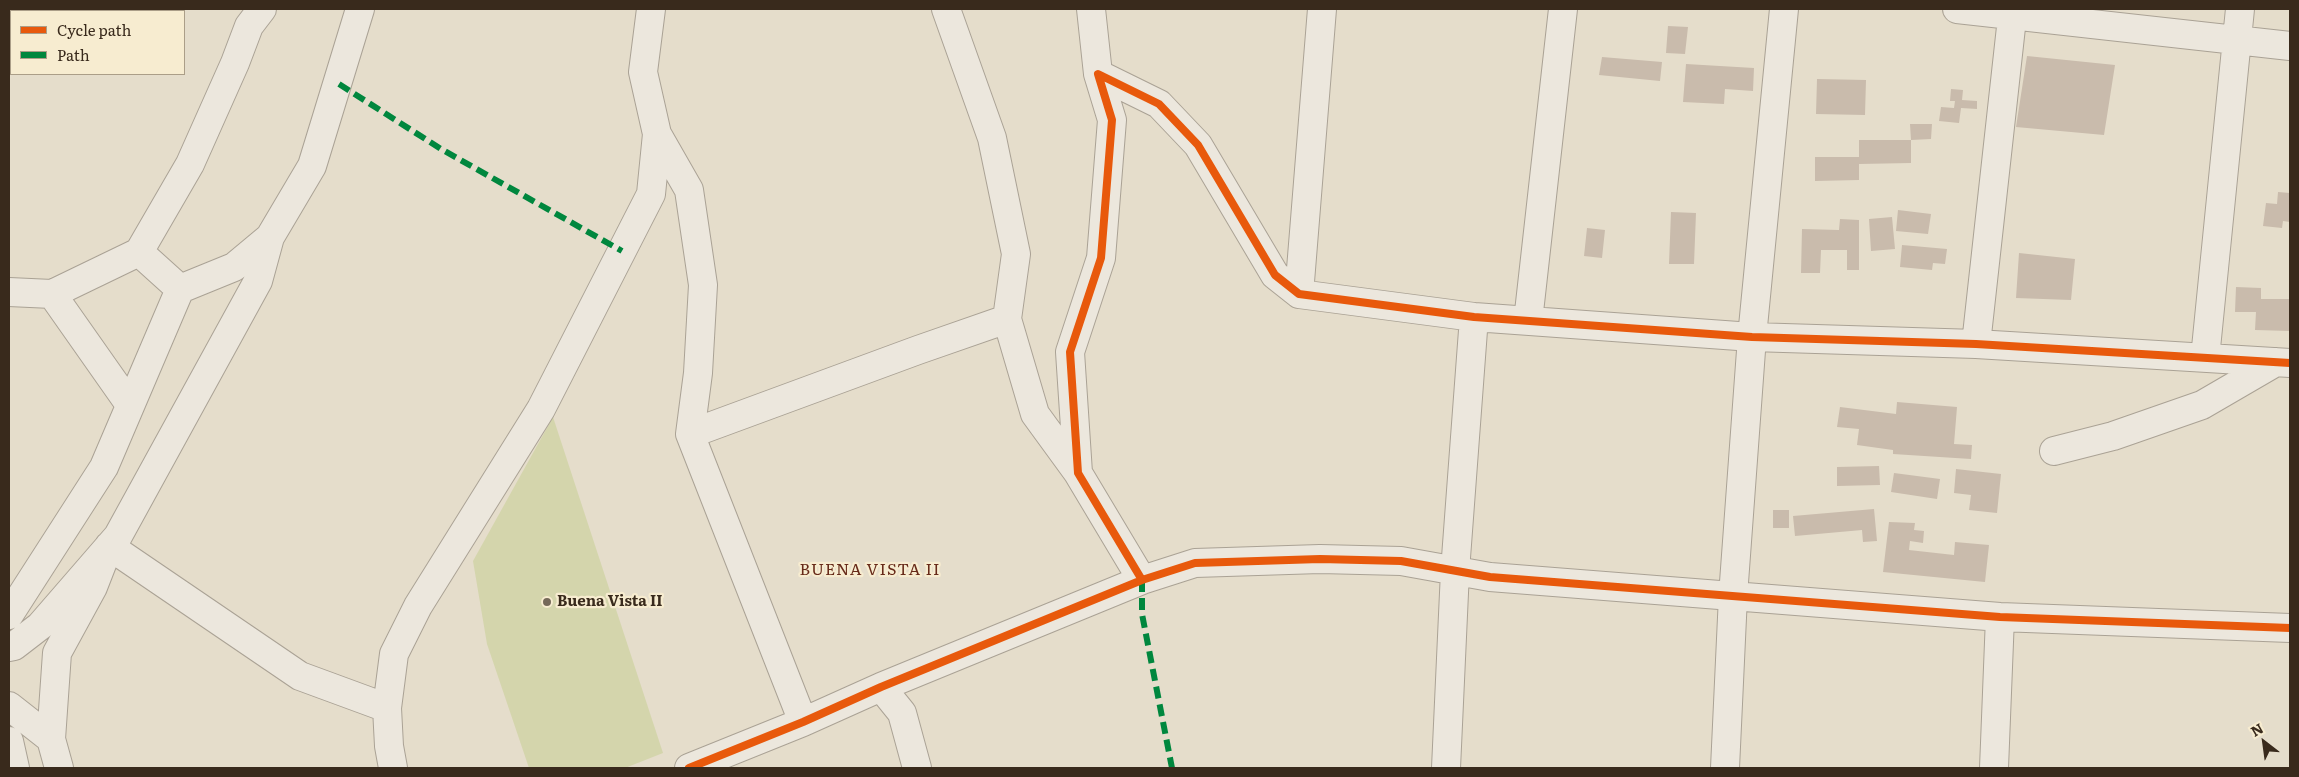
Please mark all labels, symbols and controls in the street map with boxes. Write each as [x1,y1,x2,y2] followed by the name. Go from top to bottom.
[10,10,185,75] legend
[57,18,131,41] text: Cycle path
[57,43,90,66] text: Path
[798,560,942,580] district label: BUENA VISTA II
[557,593,663,611] place label: Buena Vista II
[541,596,553,608] marker: Buena Vista II
[2239,717,2289,767] north arrow
[2246,717,2267,741] text: N

